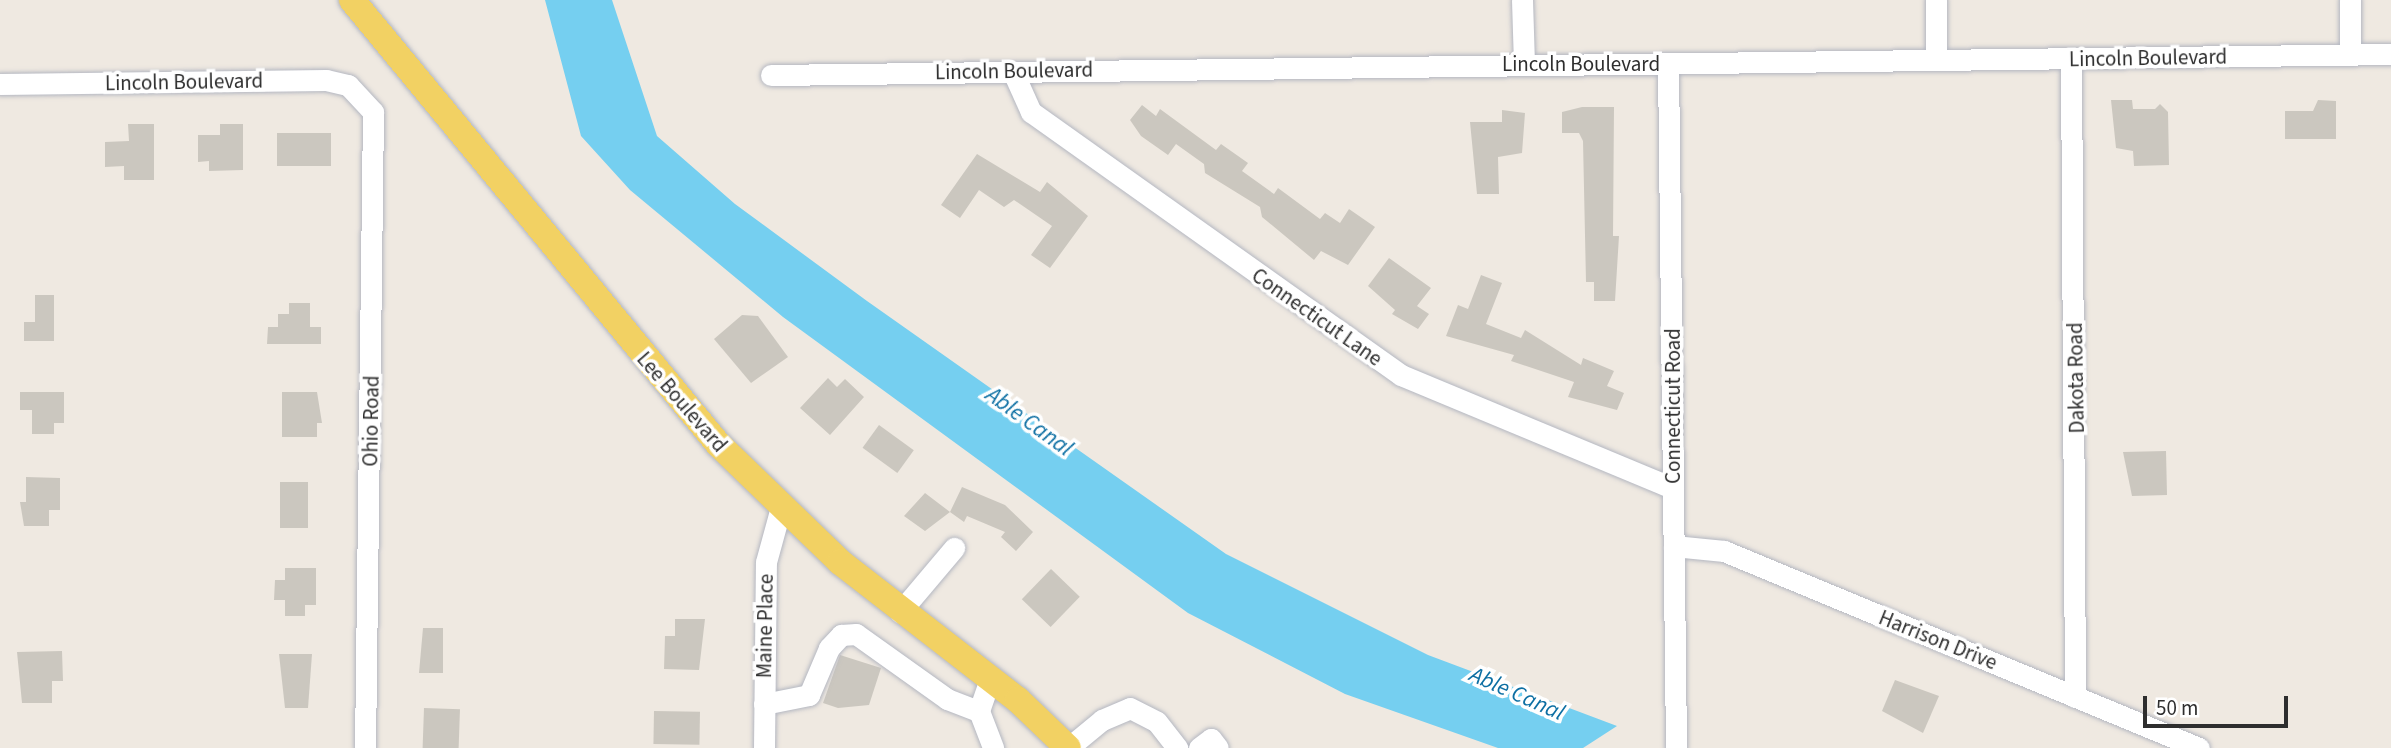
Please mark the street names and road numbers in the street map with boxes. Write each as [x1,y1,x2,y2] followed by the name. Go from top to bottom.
[2069,44,2227,72] street label: Lincoln Boulevard
[1502,51,1660,77] street label: Lincoln Boulevard
[935,57,1093,85] street label: Lincoln Boulevard
[105,68,263,96] street label: Lincoln Boulevard
[1247,263,1387,371] street label: Connecticut Lane
[2062,322,2090,434] street label: Dakota Road
[1660,328,1686,484] street label: Connecticut Road
[632,347,732,457] street label: Lee Boulevard
[358,375,384,467] street label: Ohio Road
[751,574,779,678] street label: Maine Place
[1875,605,2001,675] street label: Harrison Drive

